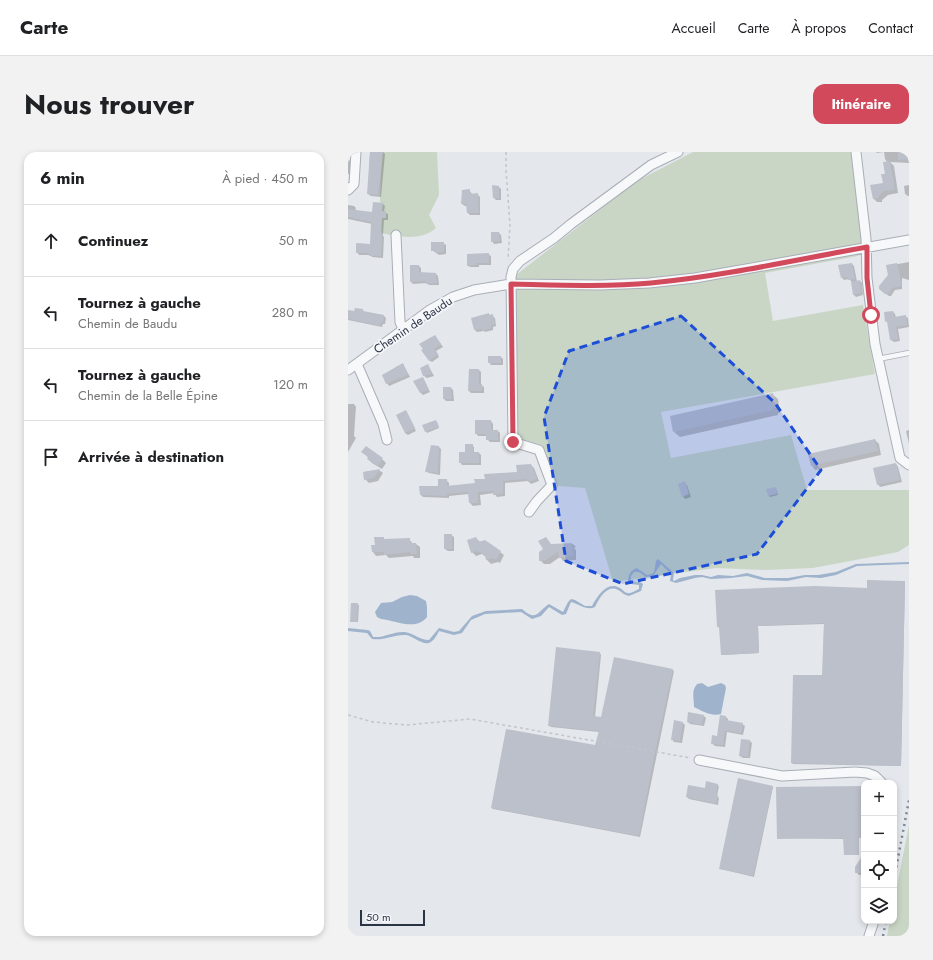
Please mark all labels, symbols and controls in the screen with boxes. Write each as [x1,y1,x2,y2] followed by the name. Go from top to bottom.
[20,14,68,41] text: Carte
[672,18,716,38] text: Accueil
[738,18,769,38] text: Carte
[791,18,846,38] text: À propos
[868,18,913,38] text: Contact
[24,84,195,125] text: Nous trouver
[813,84,909,124] button: Itinéraire
[40,166,85,190] text: 6 min
[222,169,308,188] text: À pied · 450 m
[40,230,62,252] icon: ahead
[78,230,148,252] text: Continuez
[279,231,308,250] text: 50 m
[78,292,201,314] text: Tournez à gauche
[370,292,456,358] street label: Chemin de Baudu
[40,302,62,324] icon: left
[272,303,308,322] text: 280 m
[862,306,880,324] route start
[78,314,177,333] text: Chemin de Baudu
[78,364,201,386] text: Tournez à gauche
[40,374,62,396] icon: left
[273,375,308,394] text: 120 m
[78,386,218,405] text: Chemin de la Belle Épine
[504,433,522,451] route end
[40,446,62,468] icon: arrive
[78,446,224,468] text: Arrivée à destination
[861,780,897,924] map controls
[861,780,897,816] button: +
[861,816,897,852] button: −
[861,852,897,888] button: locate
[861,888,897,924] button: layers
[360,908,425,927] scale bar
[366,909,391,925] text: 50 m

